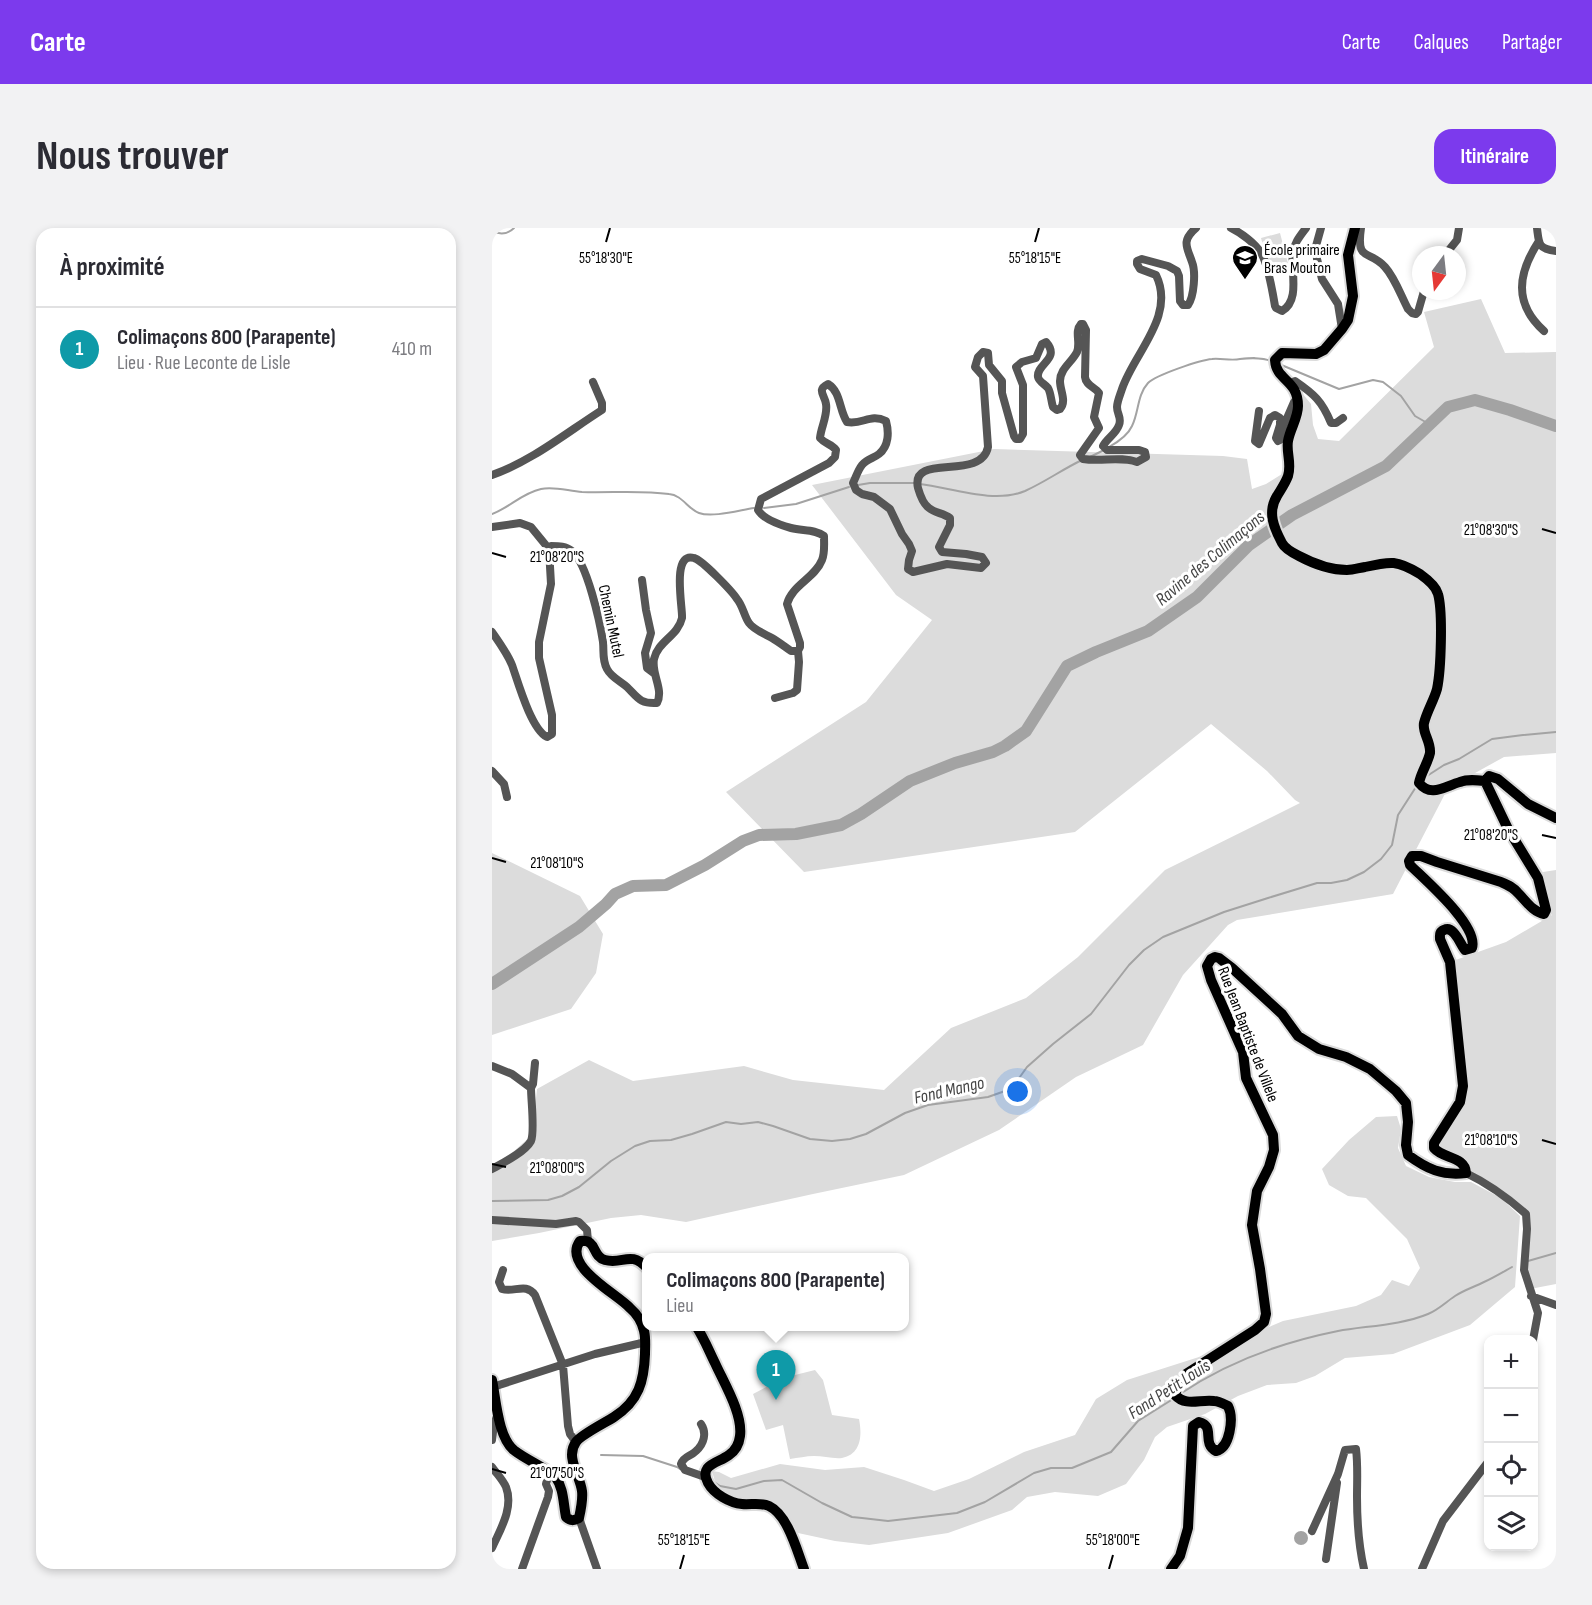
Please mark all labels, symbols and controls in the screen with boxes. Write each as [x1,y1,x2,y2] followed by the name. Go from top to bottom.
[30,26,86,59] text: Carte
[1342,30,1381,55] text: Carte
[1414,30,1469,55] text: Calques
[1502,30,1562,55] text: Partager
[1434,129,1556,184] button: Itinéraire
[36,131,229,182] text: Nous trouver
[1264,241,1340,278] place label: École primaire Bras Mouton
[1230,243,1260,281] school or university icon: École primaire Bras Mouton
[1412,246,1466,300] north arrow
[579,249,633,268] text: 55°18'30"E
[1009,249,1061,268] text: 55°18'15"E
[60,252,165,283] text: À proximité
[117,324,336,351] text: Colimaçons 800 (Parapente)
[76,337,83,361] text: 1
[392,337,432,361] text: 410 m
[117,351,291,375] text: Lieu · Rue Leconte de Lisle
[1152,506,1270,610] water label: Ravine des Colimaçons
[1464,521,1518,540] text: 21°08'30"S
[530,548,584,567] text: 21°08'20"S
[594,583,628,660] street label: Chemin Mutel
[1464,826,1518,845] text: 21°08'20"S
[530,854,584,873] text: 21°08'10"S
[1213,964,1282,1105] street label: Rue Jean Baptiste de Villele
[912,1072,987,1109] water label: Fond Mango
[1003,1077,1032,1106] your location
[1464,1131,1518,1150] text: 21°08'10"S
[530,1159,584,1178] text: 21°08'00"S
[642,1253,909,1331] popup
[666,1267,885,1294] text: Colimaçons 800 (Parapente)
[666,1294,694,1318] text: Lieu
[1484,1335,1538,1551] map controls
[1484,1335,1538,1389] button: +
[756,1350,796,1400] pin: 1
[1124,1355,1215,1424] water label: Fond Petit Louis
[1484,1389,1538,1443] button: −
[1484,1443,1538,1497] button: locate
[530,1464,584,1483] text: 21°07'50"S
[1484,1497,1538,1551] button: layers
[658,1531,710,1550] text: 55°18'15"E
[1086,1531,1140,1550] text: 55°18'00"E

